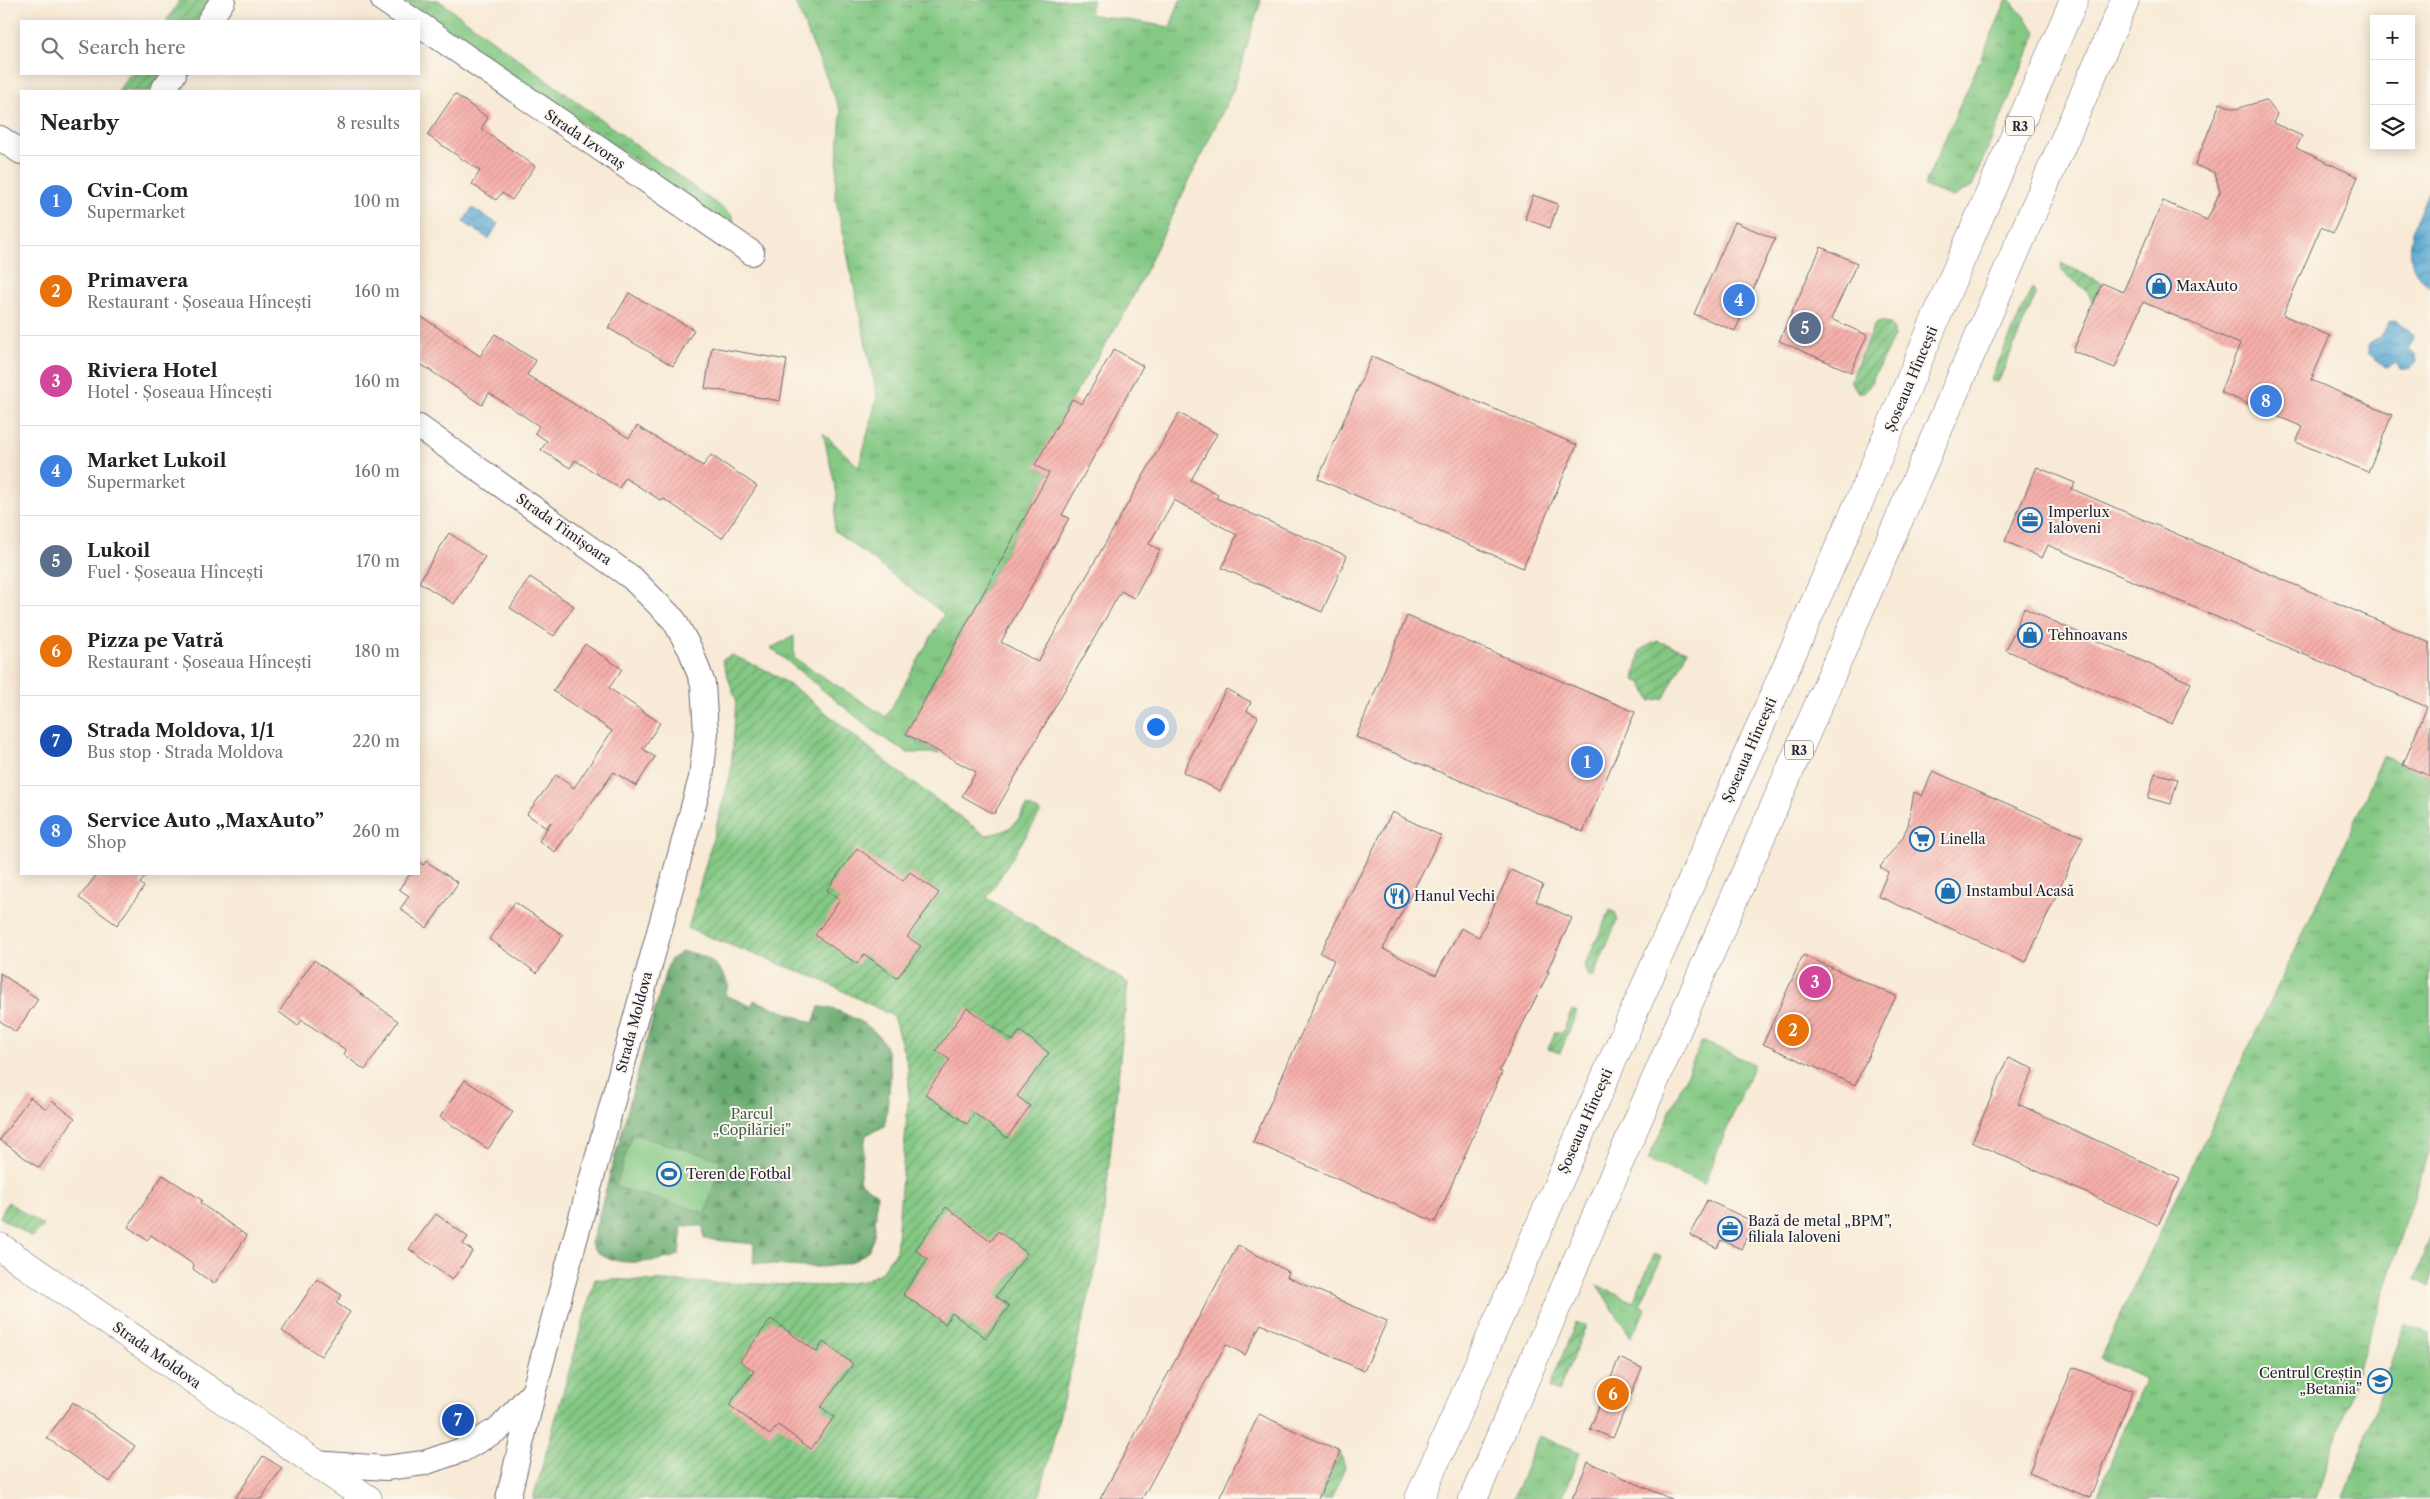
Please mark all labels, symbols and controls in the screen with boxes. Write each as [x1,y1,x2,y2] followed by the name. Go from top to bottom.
[2370,15,2415,150] map controls
[2370,15,2415,60] button: +
[20,20,420,75] search box
[38,34,66,62] icon: search
[78,36,186,59] text: Search here
[2370,60,2415,105] button: −
[541,105,629,173] street label: Strada Izvoraș
[2370,105,2415,150] button: layers
[40,110,119,135] text: Nearby
[337,113,400,133] text: 8 results
[2006,116,2034,136] road number: R3
[87,179,188,202] text: Cvin-Com
[52,191,60,211] text: 1
[354,191,400,211] text: 100 m
[87,202,185,222] text: Supermarket
[87,269,188,292] text: Primavera
[2146,273,2172,299] shop icon: MaxAuto
[2176,277,2238,295] place label: MaxAuto
[51,281,61,301] text: 2
[355,281,400,301] text: 160 m
[1723,281,1755,319] pin: 4
[87,292,312,312] text: Restaurant · Șoseaua Hîncești
[1789,309,1821,347] pin: 5
[1881,323,1941,435] street label: Șoseaua Hîncești
[87,359,217,382] text: Riviera Hotel
[51,371,61,391] text: 3
[355,371,400,391] text: 160 m
[87,382,272,402] text: Hotel · Șoseaua Hîncești
[2250,382,2282,420] pin: 8
[87,449,226,472] text: Market Lukoil
[51,461,61,481] text: 4
[355,461,400,481] text: 160 m
[87,472,185,492] text: Supermarket
[513,489,616,569] street label: Strada Timișoara
[2048,503,2110,537] place label: Imperlux Ialoveni
[2017,507,2043,533] office icon: Imperlux Ialoveni
[87,539,150,562] text: Lukoil
[52,551,60,571] text: 5
[356,551,400,571] text: 170 m
[87,562,263,582] text: Fuel · Șoseaua Hîncești
[2017,622,2043,648] shop icon: Tehnoavans
[2048,626,2128,644] place label: Tehnoavans
[87,629,224,652] text: Pizza pe Vatră
[51,641,61,661] text: 6
[354,641,400,661] text: 180 m
[87,652,312,672] text: Restaurant · Șoseaua Hîncești
[1718,695,1780,805] street label: Șoseaua Hîncești
[1143,714,1169,740] your location
[87,719,274,742] text: Strada Moldova, 1/1
[52,731,60,751] text: 7
[352,731,400,751] text: 220 m
[1785,740,1813,760] road number: R3
[87,742,283,762] text: Bus stop · Strada Moldova
[1571,743,1603,781] pin: 1
[87,809,324,832] text: Service Auto „MaxAuto”
[51,821,61,841] text: 8
[352,821,400,841] text: 260 m
[1909,826,1935,852] supermarket icon: Linella
[1940,830,1986,848] place label: Linella
[87,832,126,852] text: Shop
[1935,878,1961,904] shop icon: Instambul Acasă
[1966,882,2075,900] place label: Instambul Acasă
[1384,883,1410,909] restaurant icon: Hanul Vechi
[1414,887,1495,905] place label: Hanul Vechi
[1799,963,1831,1001] pin: 3
[612,969,656,1074] street label: Strada Moldova
[1777,1011,1809,1049] pin: 2
[1554,1066,1616,1176] street label: Șoseaua Hîncești
[713,1105,791,1139] park label: Parcul „Copilăriei”
[656,1161,682,1187] sports icon: Teren de Fotbal
[686,1165,791,1183] place label: Teren de Fotbal
[1748,1212,1892,1246] place label: Bază de metal „BPM”, filiala Ialoveni
[1717,1216,1743,1242] office icon: Bază de metal „BPM”, filiala Ialoveni
[109,1318,205,1393] street label: Strada Moldova
[2259,1364,2362,1398] place label: Centrul Creștin „Betania”
[2367,1368,2393,1394] school or university icon: Centrul Creștin „Betania”
[1597,1375,1629,1413] pin: 6
[442,1401,474,1439] pin: 7

